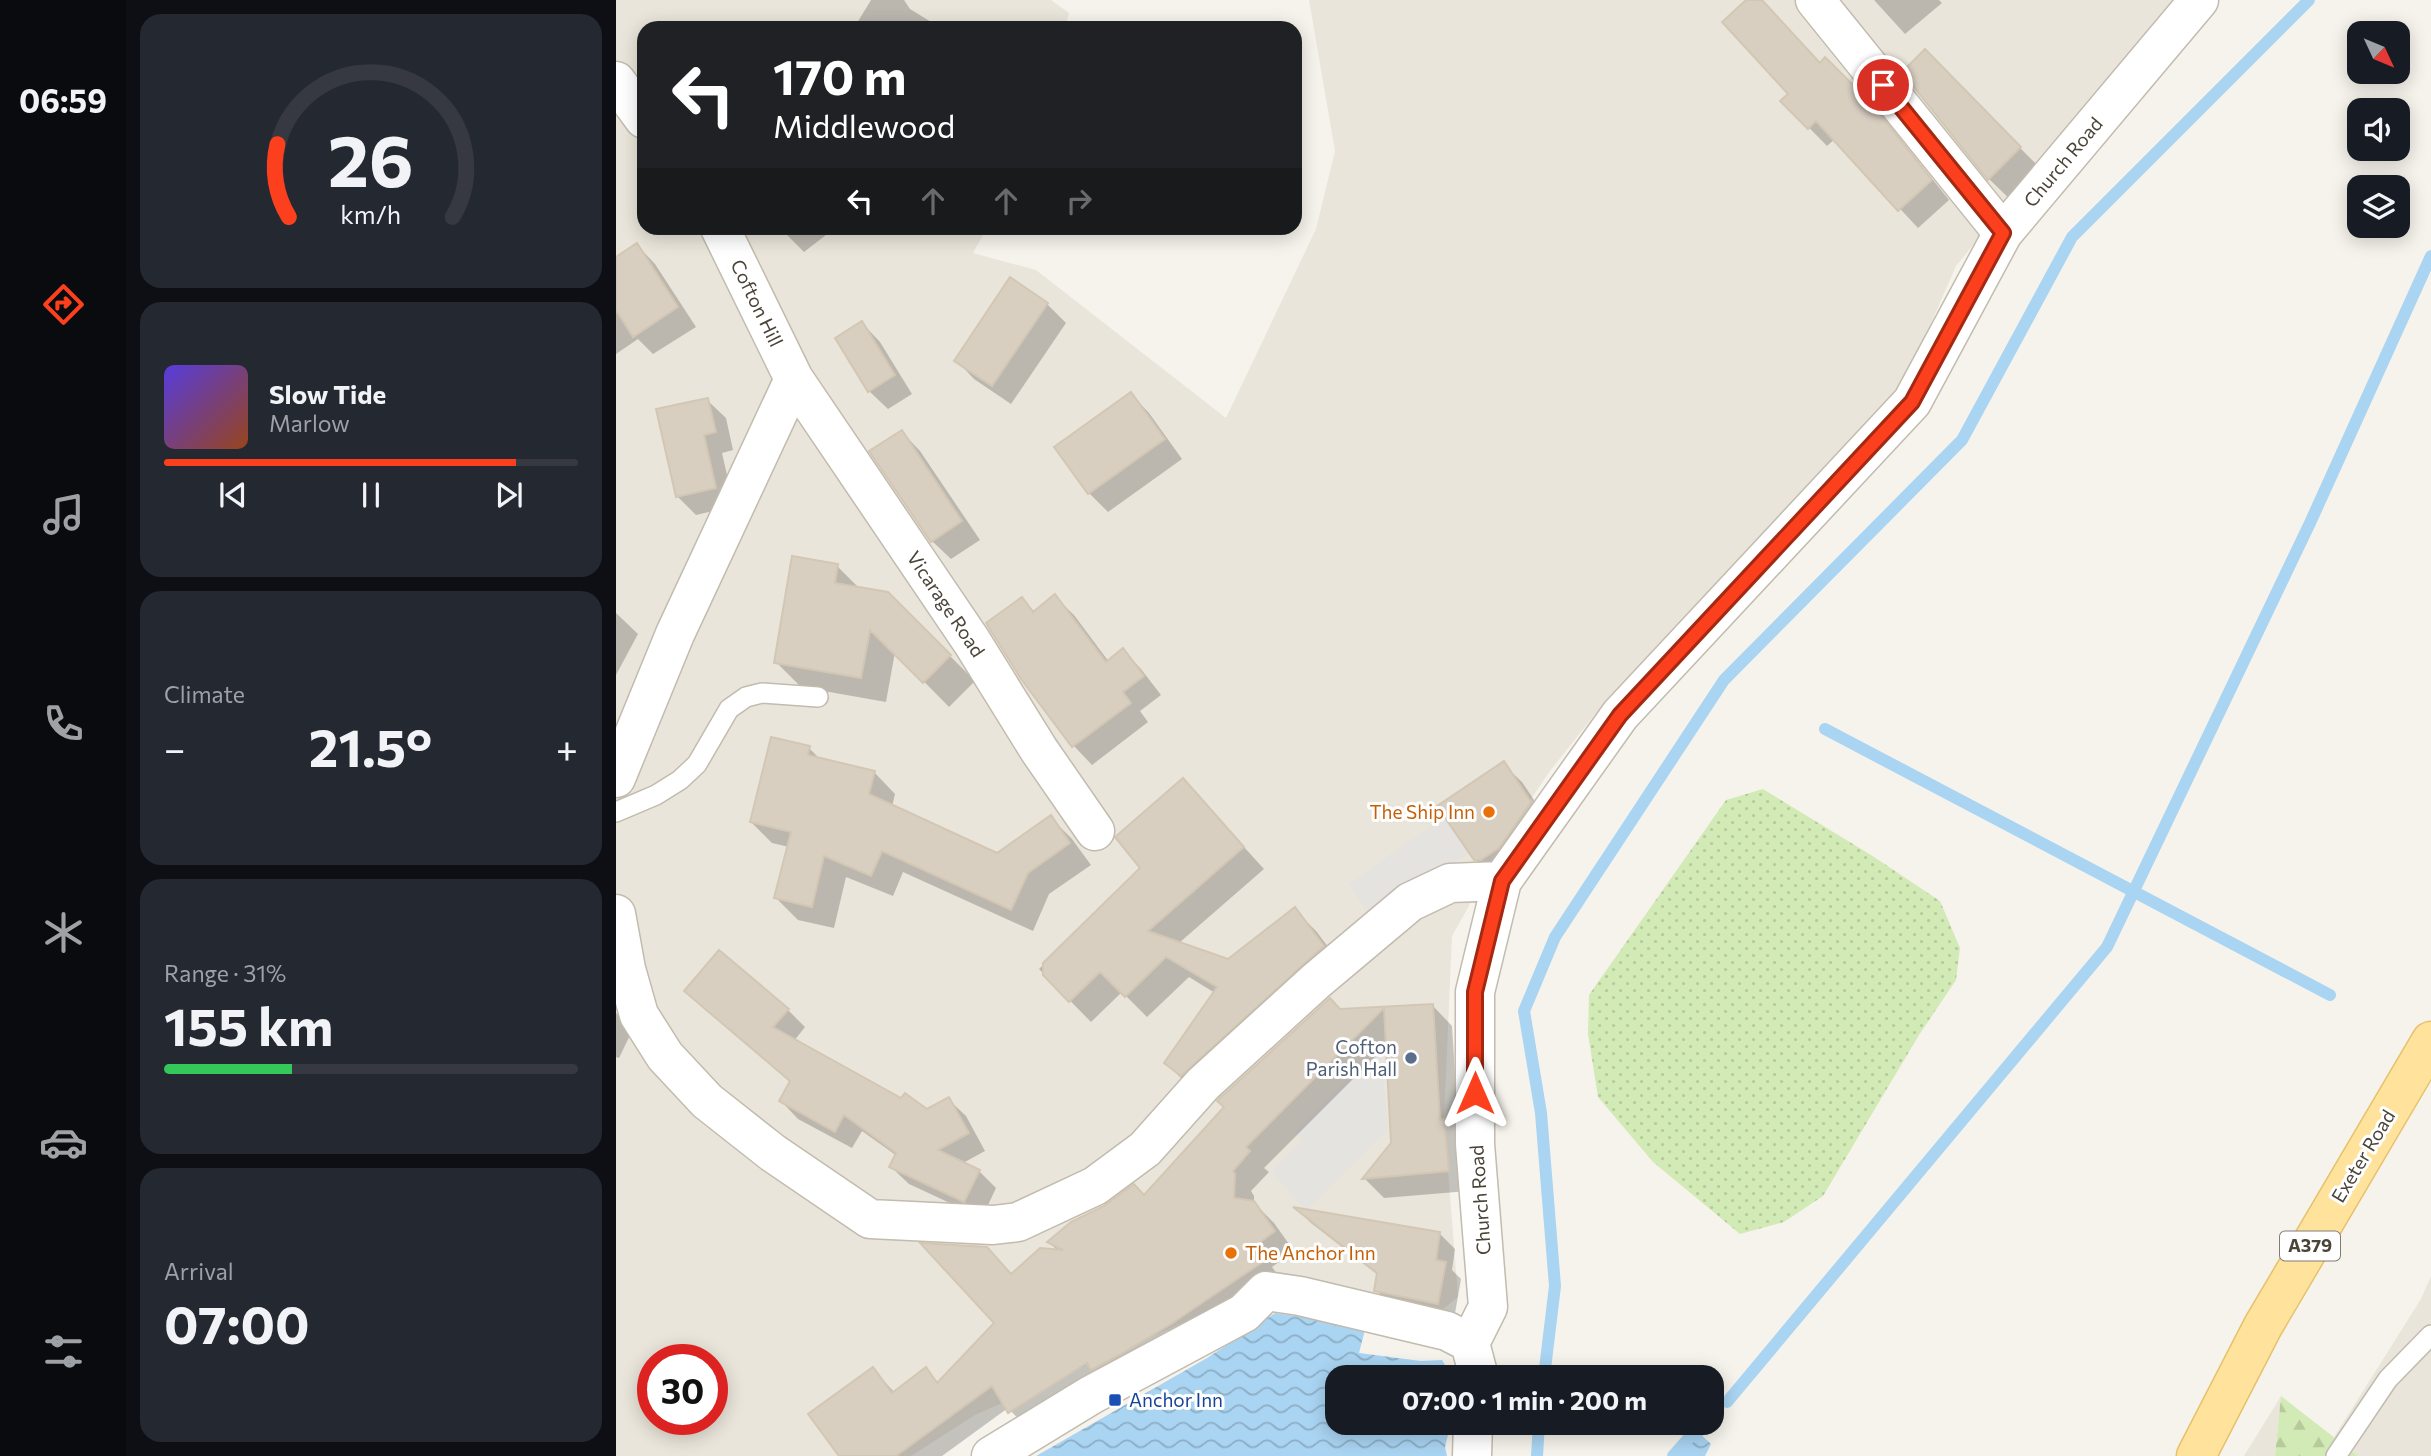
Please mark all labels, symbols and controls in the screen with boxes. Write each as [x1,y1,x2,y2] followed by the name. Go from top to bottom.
[2347,21,2410,84] north arrow
[2347,21,2410,238] map controls
[773,45,906,105] text: 170 m
[658,49,749,140] icon: left
[1853,55,1913,115] pin
[1864,66,1902,104] icon: arrive
[19,80,107,120] text: 06:59
[2347,98,2410,161] button: sound
[773,105,955,145] text: Middlewood
[2018,112,2107,211] street label: Church Road
[328,114,414,203] text: 26
[2347,175,2410,238] button: layers
[841,182,879,220] icon: left
[914,182,952,220] icon: ahead
[987,182,1025,220] icon: ahead
[1060,182,1098,220] icon: right
[341,199,401,229] text: km/h
[726,255,788,350] street label: Cofton Hill
[39,280,88,329] icon: directions
[269,378,386,409] text: Slow Tide
[269,409,350,437] text: Marlow
[214,476,252,514] icon: previous
[352,476,390,514] icon: pause
[490,476,528,514] icon: next
[39,490,88,539] icon: music
[903,546,990,661] street label: Vicarage Road
[164,680,245,708] text: Climate
[39,699,88,748] icon: phone
[309,714,432,778] text: 21.5°
[164,724,186,771] text: −
[556,724,578,771] text: +
[1369,800,1475,823] place label: The Ship Inn
[1481,804,1497,820] marker: The Ship Inn
[39,908,88,957] icon: climate
[164,959,286,987] text: Range · 31%
[164,993,333,1057] text: 155 km
[1306,1035,1397,1080] place label: Cofton Parish Hall
[1403,1050,1419,1066] marker: Cofton Parish Hall
[1438,1056,1512,1130] position arrow
[2326,1105,2399,1206] street label: Exeter Road
[39,1118,88,1167] icon: car
[1464,1144,1495,1256] street label: Church Road
[2280,1232,2340,1260] road number: A379
[1245,1241,1376,1264] place label: The Anchor Inn
[1223,1245,1239,1261] marker: The Anchor Inn
[164,1257,234,1285] text: Arrival
[164,1291,310,1355] text: 07:00
[39,1327,88,1376] icon: filters
[637,1344,728,1435] speed limit sign: 30
[1402,1384,1647,1415] text: 07:00 · 1 min · 200 m
[1129,1388,1223,1411] place label: Anchor Inn
[1107,1392,1123,1408] marker: Anchor Inn

